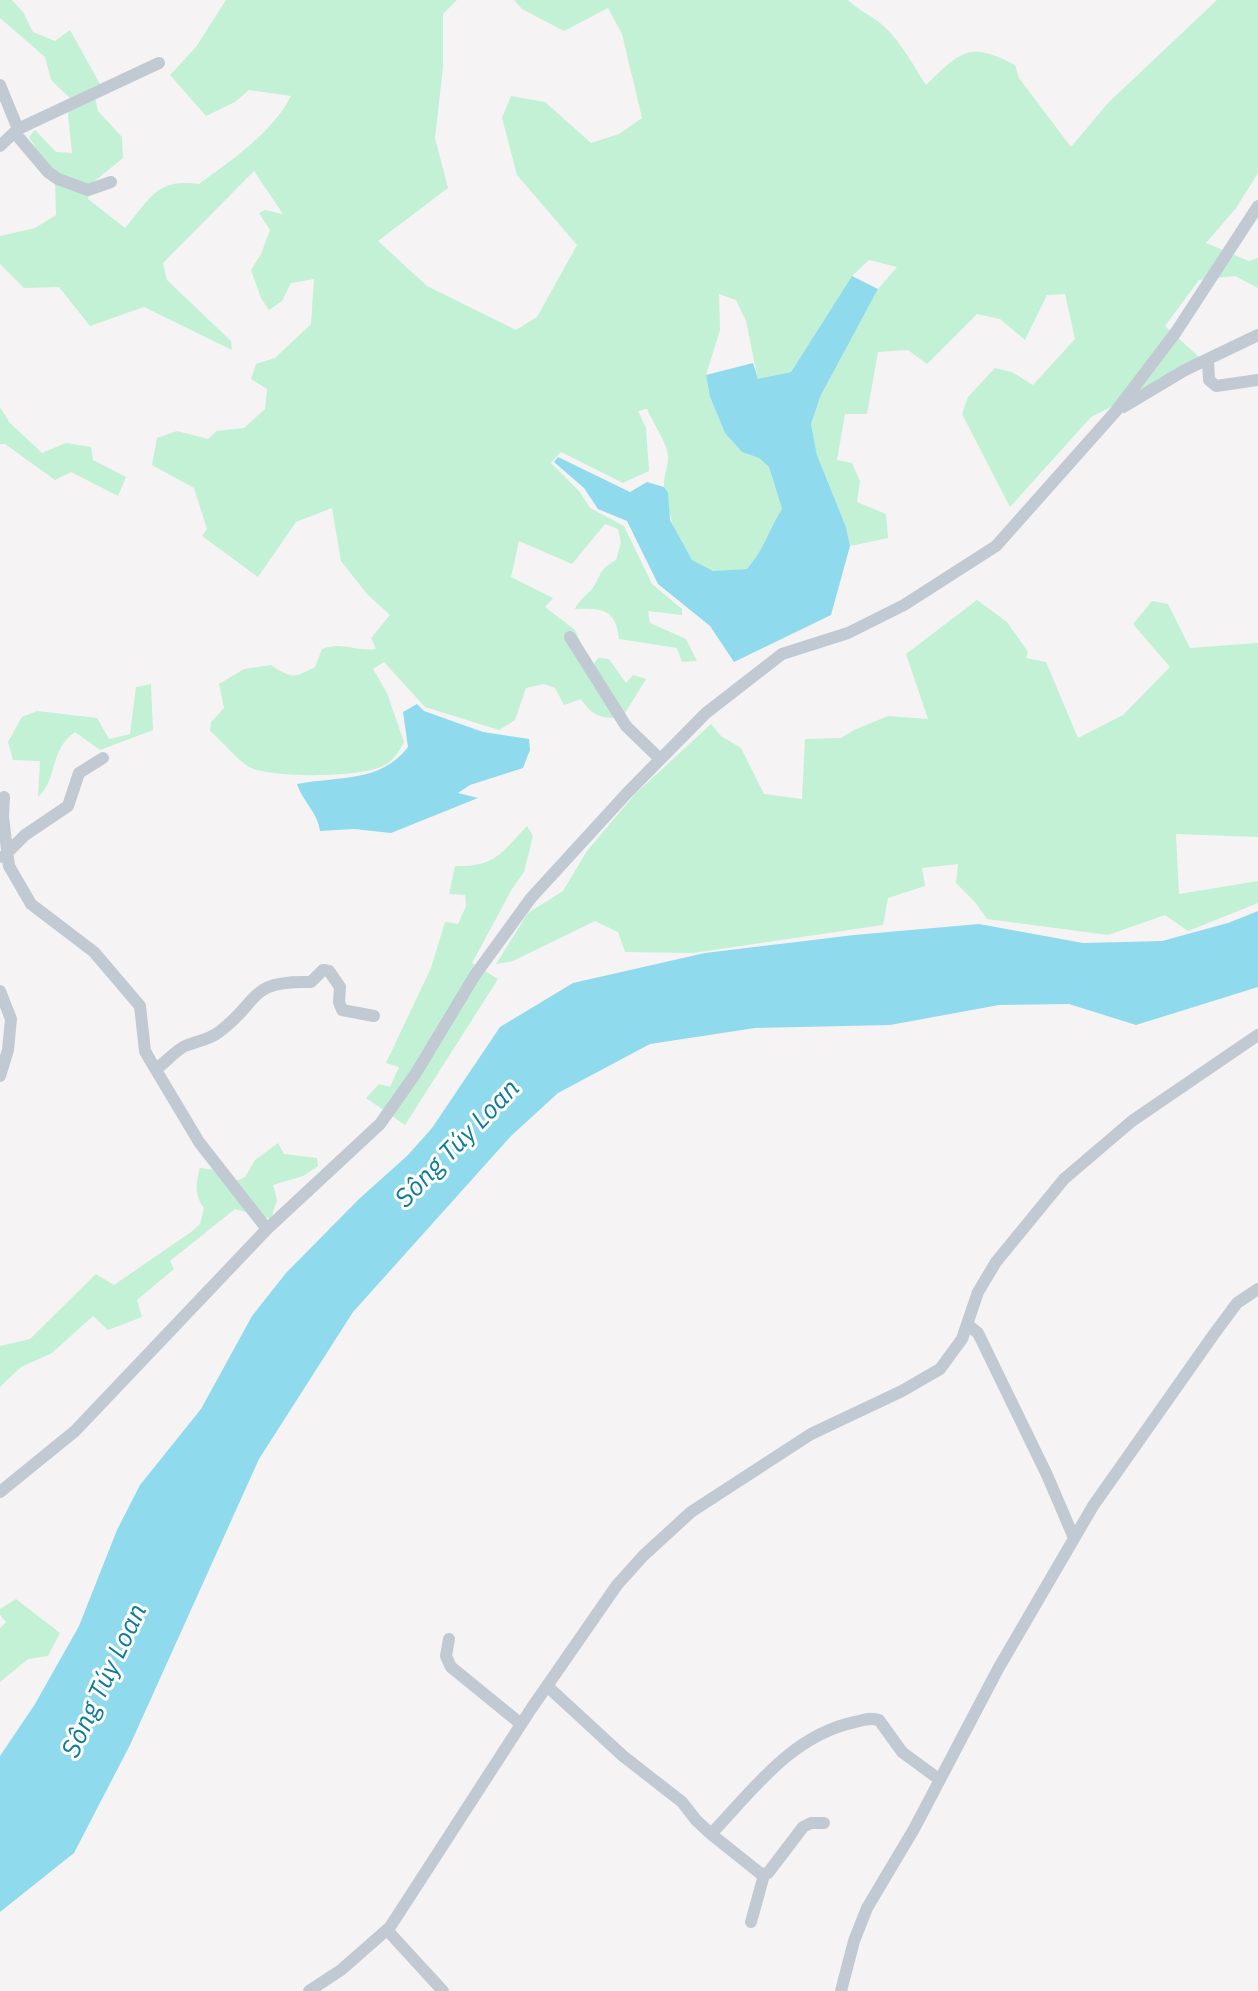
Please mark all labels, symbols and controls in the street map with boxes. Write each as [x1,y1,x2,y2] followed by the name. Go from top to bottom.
[389,1073,527,1215] water label: Sông Túy Loan
[56,1599,154,1763] water label: Sông Túy Loan

